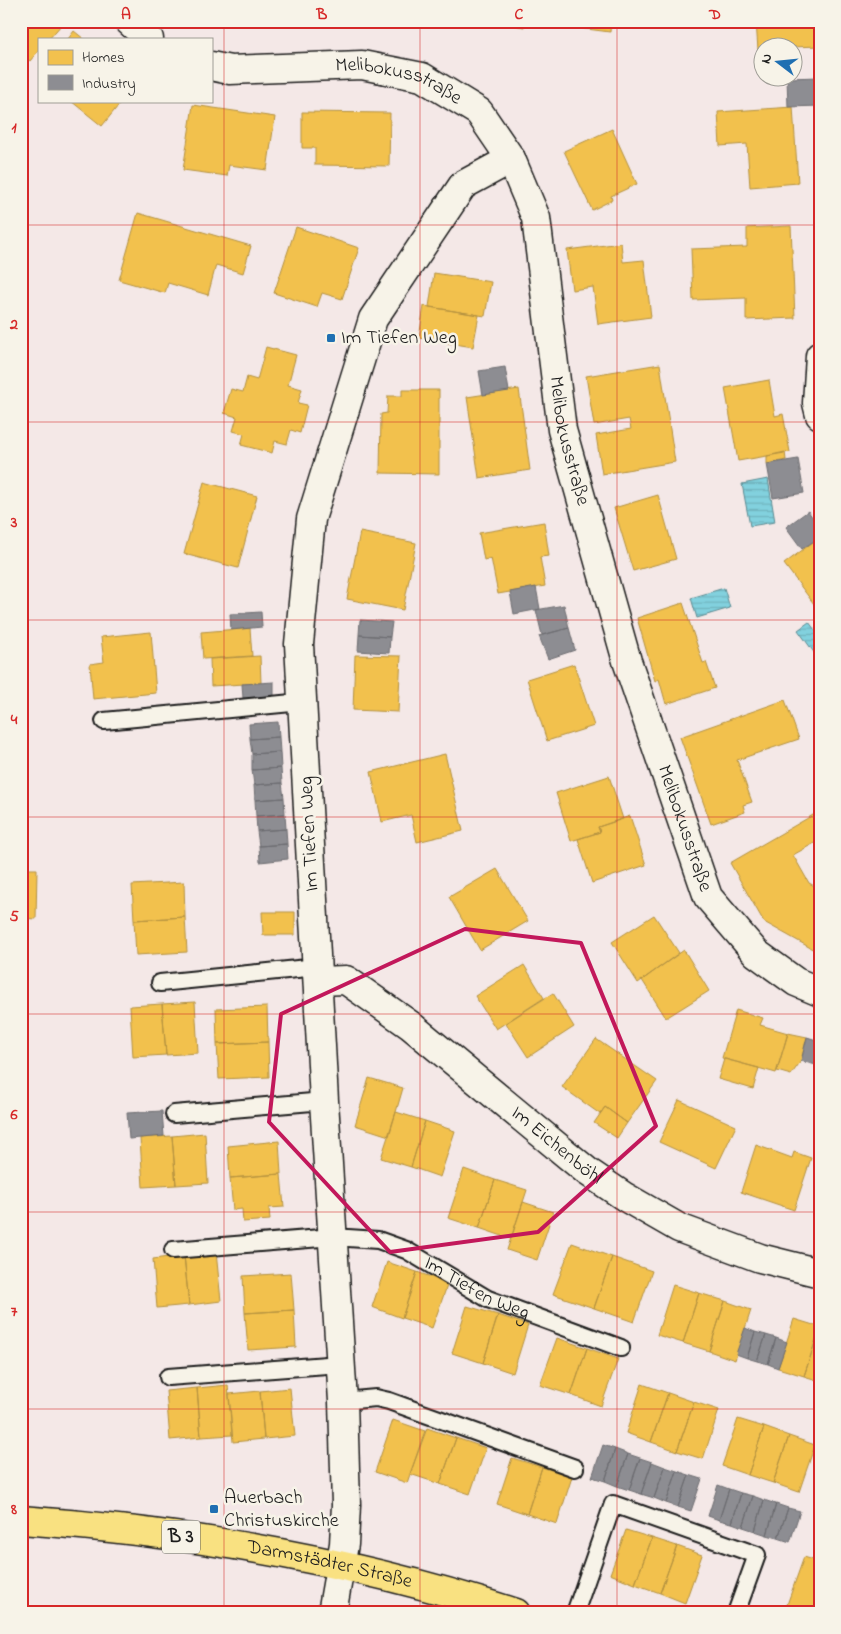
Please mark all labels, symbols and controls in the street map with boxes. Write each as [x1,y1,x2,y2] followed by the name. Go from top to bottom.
[121,3,131,27] text: A
[316,3,328,27] text: B
[515,3,524,27] text: C
[708,3,721,27] text: D
[38,38,212,102] legend
[754,38,804,88] north arrow
[82,47,125,69] text: Homes
[335,50,467,113] street label: Melibokusstraße
[756,51,778,66] text: N
[82,73,136,96] text: Industry
[11,116,17,140] text: 1
[9,313,18,337] text: 2
[341,324,457,354] place label: Im Tiefen Weg
[325,332,337,344] marker: Im Tiefen Weg
[541,374,597,509] street label: Melibokusstraße
[10,511,18,535] text: 3
[10,708,18,732] text: 4
[649,761,720,896] street label: Melibokusstraße
[292,775,329,893] street label: Im Tiefen Weg
[9,905,19,929] text: 5
[504,1099,608,1192] street label: Im Eichenböhl
[9,1103,18,1127] text: 6
[418,1249,533,1328] street label: Im Tiefen Weg
[11,1300,18,1324] text: 7
[224,1484,339,1536] place label: Auerbach Christuskirche
[10,1498,17,1522] text: 8
[208,1503,220,1515] marker: Auerbach Christuskirche
[162,1520,200,1554] road number: B 3
[244,1533,415,1596] street label: Darmstädter Straße

